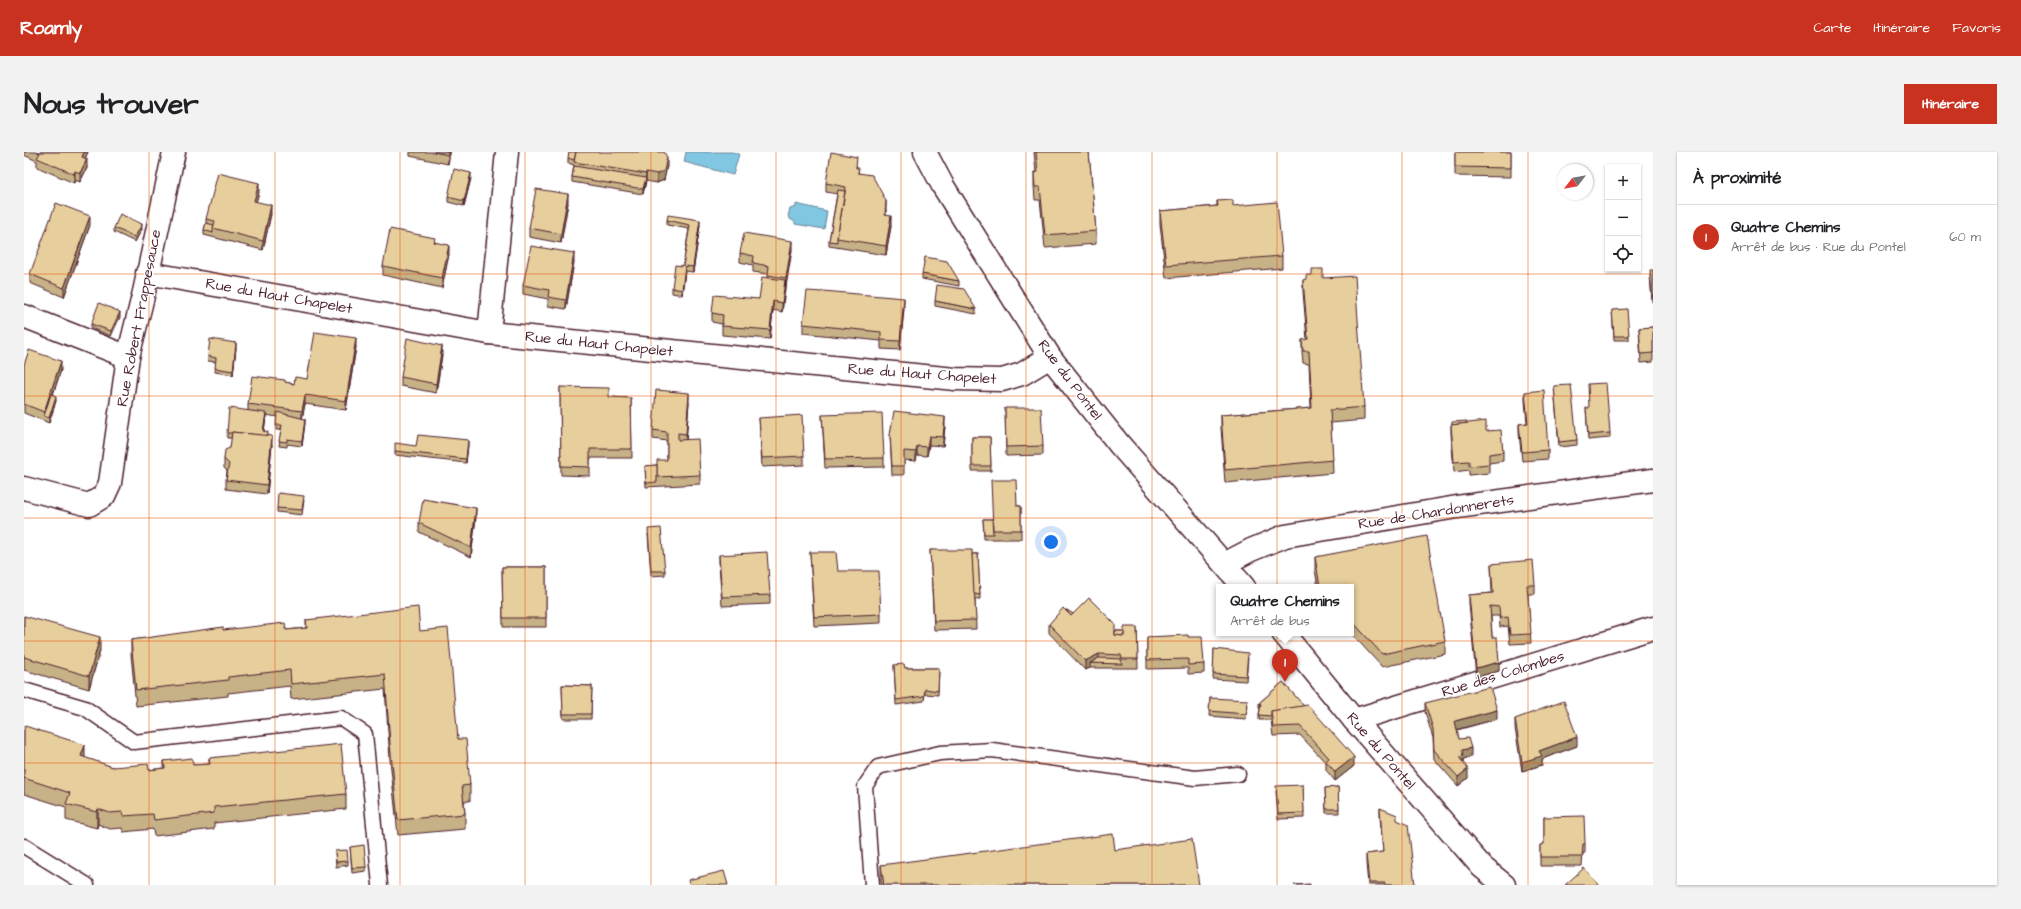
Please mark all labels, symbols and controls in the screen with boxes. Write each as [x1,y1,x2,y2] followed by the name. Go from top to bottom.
[20,15,82,42] text: Roamly
[1813,18,1851,38] text: Carte
[1873,18,1930,38] text: Itinéraire
[1952,18,2001,38] text: Favoris
[1904,84,1997,124] button: Itinéraire
[24,85,199,124] text: Nous trouver
[1557,164,1593,200] north arrow
[1605,164,1641,272] map controls
[1605,164,1641,200] button: +
[1693,166,1782,190] text: À proximité
[1605,200,1641,236] button: −
[1731,217,1841,238] text: Quatre Chemins
[112,228,166,408] street label: Rue Robert Frappesauce
[1705,228,1707,246] text: 1
[1949,228,1981,246] text: 60 m
[1605,236,1641,272] button: locate
[1731,238,1906,256] text: Arrêt de bus · Rue du Pontel
[204,273,354,319] street label: Rue du Haut Chapelet
[524,326,674,362] street label: Rue du Haut Chapelet
[1033,335,1107,425] street label: Rue du Pontel
[847,358,997,390] street label: Rue du Haut Chapelet
[1357,489,1516,535] street label: Rue de Chardonnerets
[1041,532,1061,552] your location
[1216,584,1354,636] popup
[1230,591,1340,612] text: Quatre Chemins
[1230,612,1310,630] text: Arrêt de bus
[1439,645,1567,703] street label: Rue des Colombes
[1272,649,1298,682] pin: 1
[1342,708,1420,794] street label: Rue du Pontel

